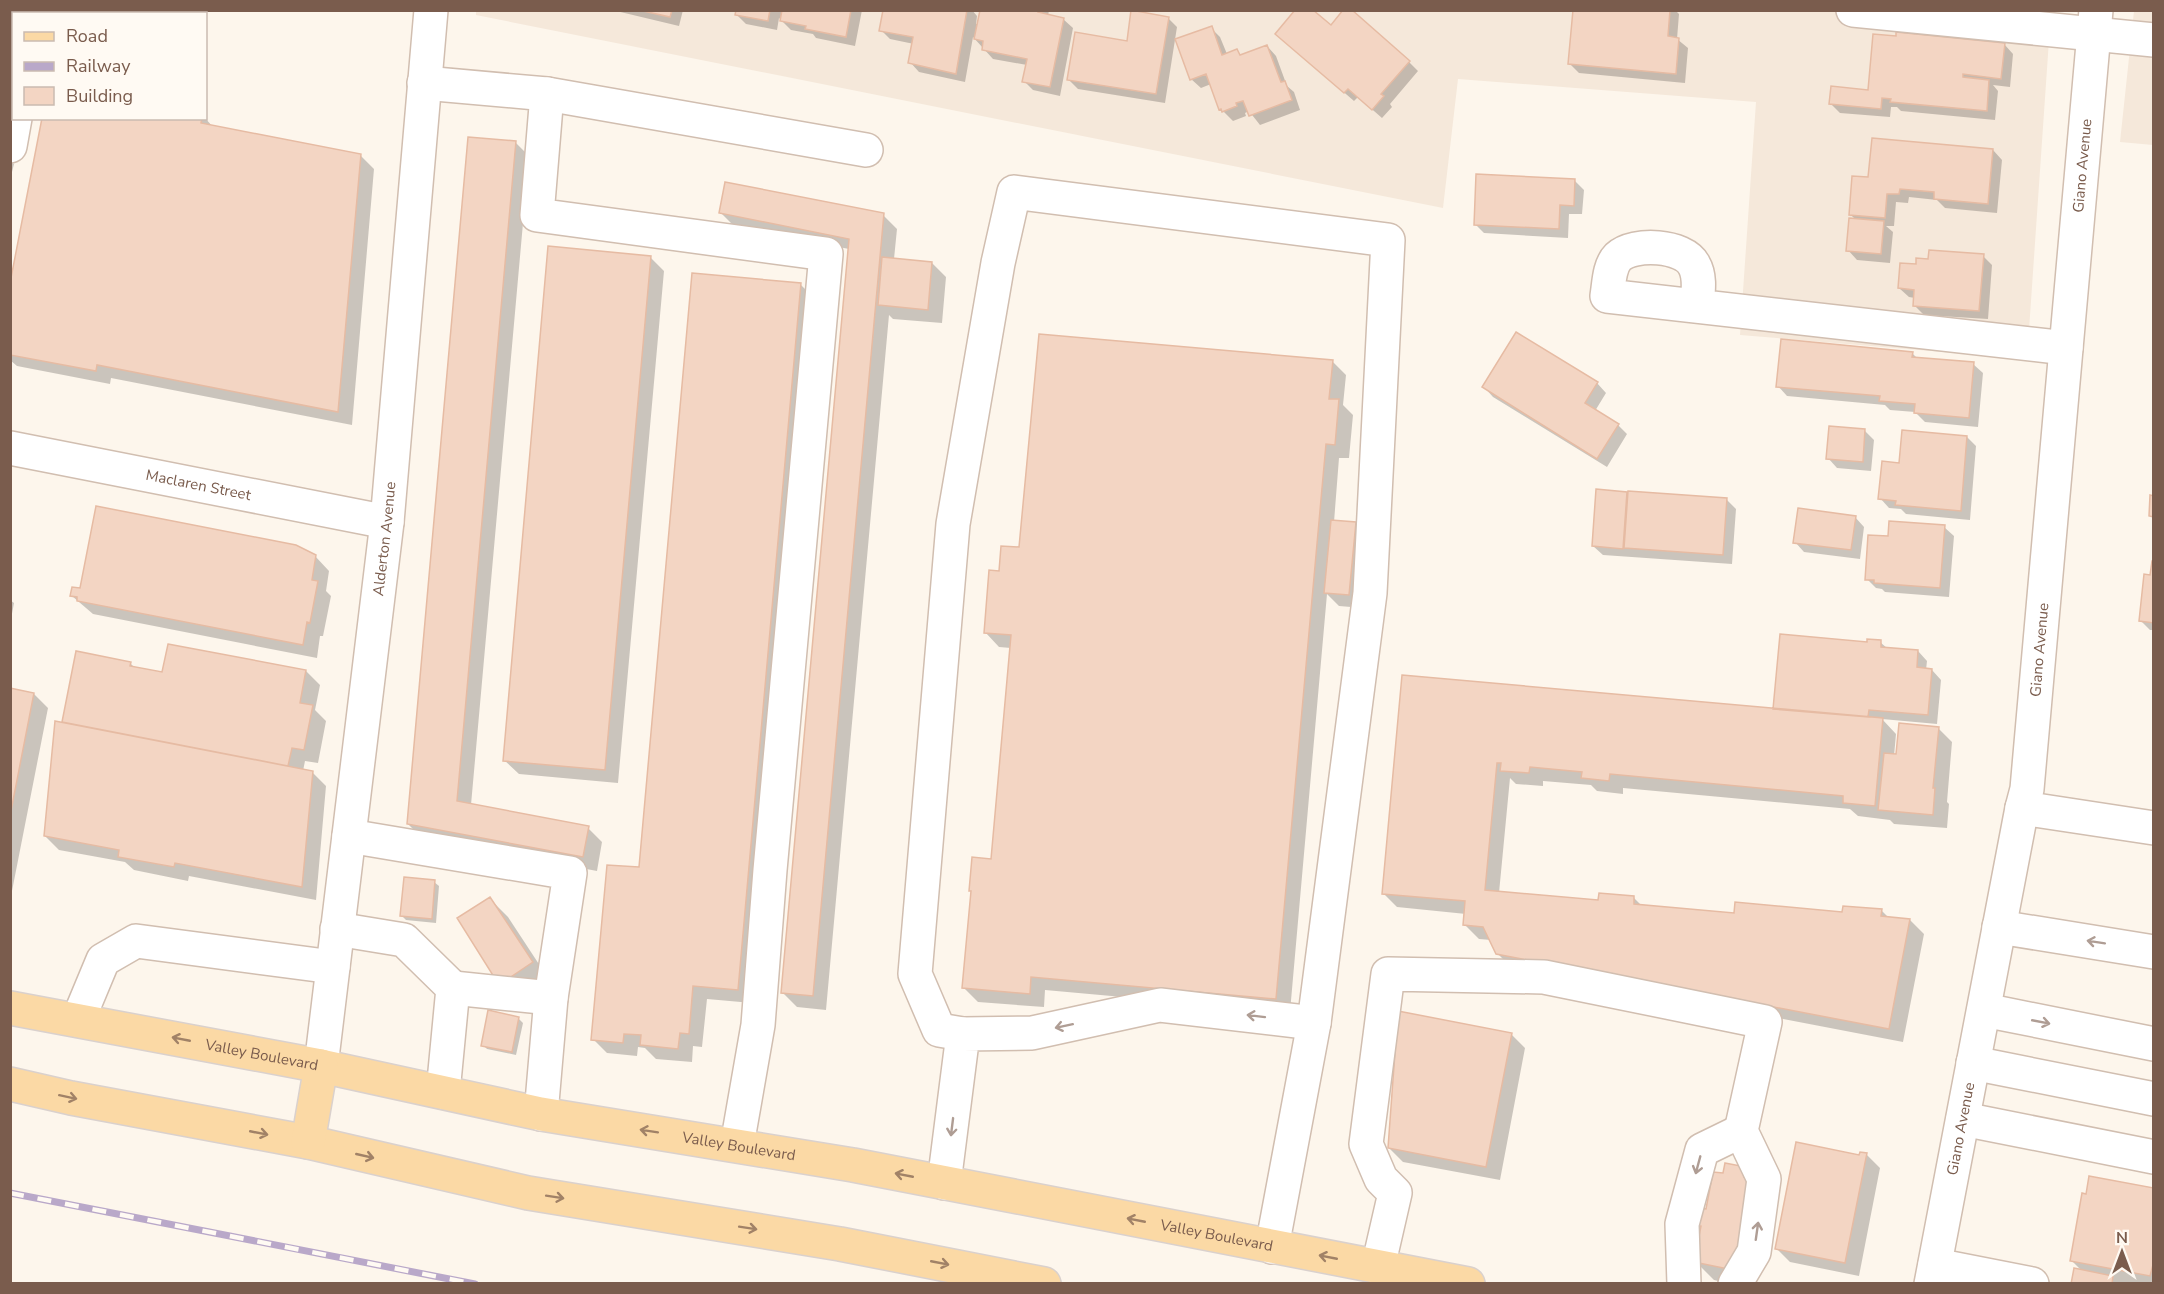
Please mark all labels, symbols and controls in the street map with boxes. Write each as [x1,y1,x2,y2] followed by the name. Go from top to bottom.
[12,12,207,120] legend
[66,24,108,48] text: Road
[66,54,131,78] text: Railway
[66,84,133,108] text: Building
[2068,118,2096,213] street label: Giano Avenue
[144,465,253,505] street label: Maclaren Street
[368,481,400,597] street label: Alderton Avenue
[2025,602,2053,698] street label: Giano Avenue
[2086,937,2106,948] one-way arrow
[1246,1010,1266,1021] one-way arrow
[2031,1017,2050,1028] one-way arrow
[1055,1021,1074,1032] one-way arrow
[172,1034,192,1045] one-way arrow
[203,1034,320,1075] street label: Valley Boulevard
[1942,1081,1979,1177] street label: Giano Avenue
[57,1092,77,1103] one-way arrow
[946,1116,957,1136] one-way arrow
[640,1125,660,1136] one-way arrow
[680,1127,797,1165] street label: Valley Boulevard
[249,1128,269,1139] one-way arrow
[355,1150,374,1162] one-way arrow
[1691,1155,1703,1174] one-way arrow
[894,1169,914,1180] one-way arrow
[545,1192,565,1203] one-way arrow
[1127,1214,1147,1225] one-way arrow
[1158,1214,1275,1256] street label: Valley Boulevard
[1752,1221,1763,1241] one-way arrow
[2092,1222,2152,1282] north arrow
[737,1223,757,1234] one-way arrow
[2116,1227,2128,1249] text: N
[1318,1251,1338,1262] one-way arrow
[929,1258,949,1269] one-way arrow

